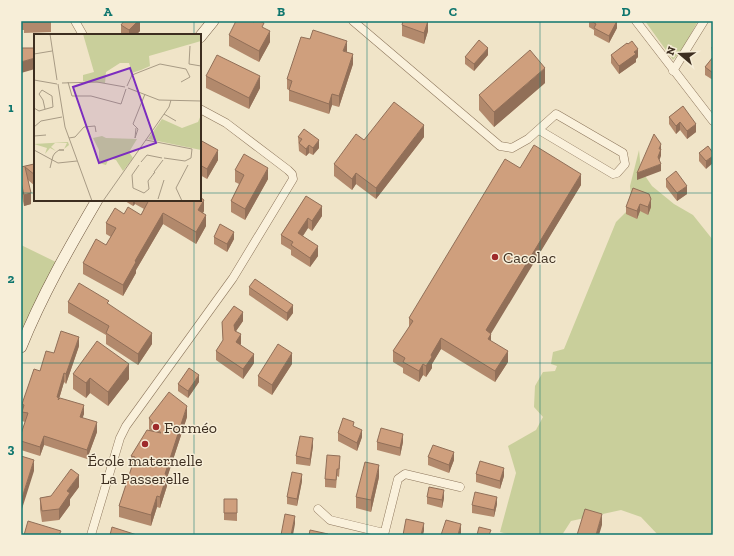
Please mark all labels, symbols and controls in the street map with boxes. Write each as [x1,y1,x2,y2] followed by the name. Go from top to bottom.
[104,4,113,19] text: A
[277,4,285,19] text: B
[449,4,457,19] text: C
[621,4,631,19] text: D
[34,34,201,201] inset map
[660,34,700,74] north arrow
[664,44,679,57] text: N
[8,100,14,115] text: 1
[503,248,556,267] place label: Cacolac
[490,252,500,262] marker: Cacolac
[8,271,15,286] text: 2
[164,418,217,437] place label: Forméo
[151,422,161,432] marker: Forméo
[140,439,150,449] marker: École maternelle La Passerelle
[8,441,15,456] text: 3
[88,451,202,488] place label: École maternelle La Passerelle

